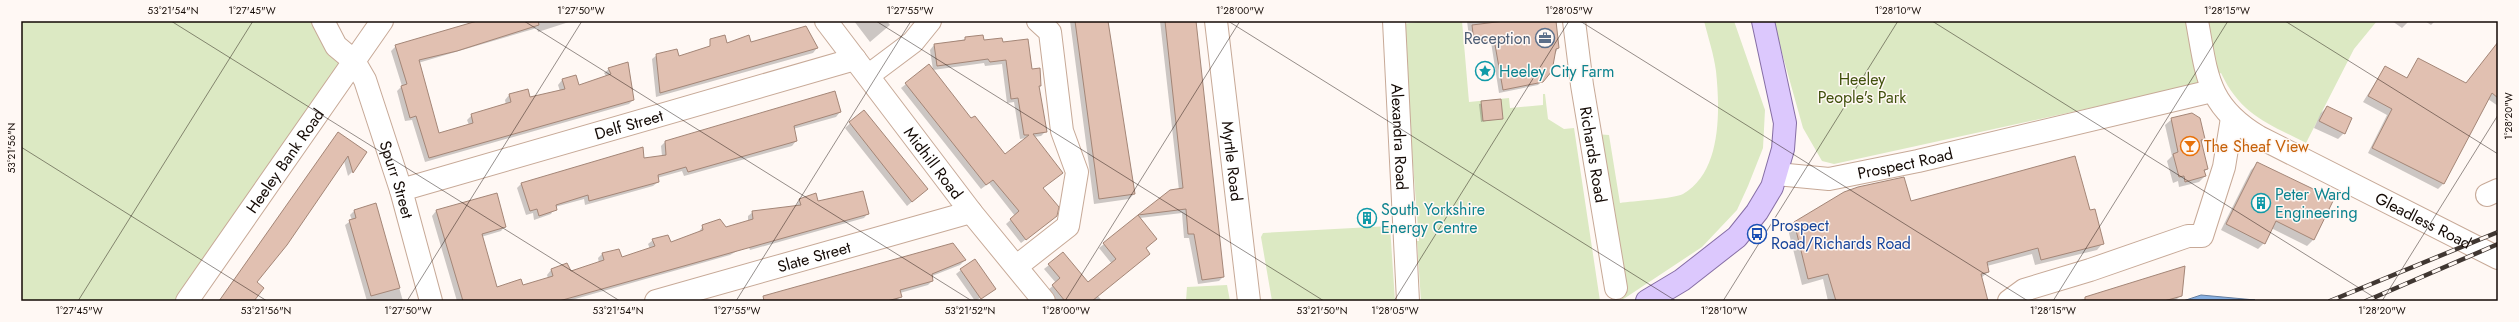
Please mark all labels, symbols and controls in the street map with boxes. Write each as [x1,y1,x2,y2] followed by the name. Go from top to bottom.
[148,3,198,18] text: 53°21'54"N
[228,3,276,18] text: 1°27'45"W
[557,3,605,18] text: 1°27'50"W
[887,3,934,18] text: 1°27'55"W
[1216,3,1264,18] text: 1°28'00"W
[1545,3,1593,18] text: 1°28'05"W
[1875,3,1921,18] text: 1°28'10"W
[2204,3,2250,18] text: 1°28'15"W
[1464,27,1531,50] place label: Reception
[1534,27,1556,49] office icon: Reception
[1474,60,1496,82] place icon: Heeley City Farm
[1499,60,1614,83] place label: Heeley City Farm
[1818,68,1907,109] park label: Heeley People's Park
[1385,83,1413,191] street label: Alexandra Road
[2501,92,2516,140] text: 1°28'20"W
[241,104,330,218] street label: Heeley Bank Road
[592,104,666,146] street label: Delf Street
[1574,105,1613,205] street label: Richards Road
[1216,120,1248,202] street label: Myrtle Road
[898,122,968,204] street label: Midhill Road
[4,123,19,173] text: 53°21'56"N
[2179,135,2201,157] bar icon: The Sheaf View
[2204,135,2309,158] place label: The Sheaf View
[374,138,419,221] street label: Spurr Street
[1855,142,1955,185] street label: Prospect Road
[2275,183,2358,224] place label: Peter Ward Engineering
[2371,187,2475,255] street label: Gleadless Road
[2250,192,2272,214] building icon: Peter Ward Engineering
[1381,198,1485,239] place label: South Yorkshire Energy Centre
[1356,207,1378,229] building icon: South Yorkshire Energy Centre
[1771,214,1911,255] place label: Prospect Road/Richards Road
[1746,223,1768,245] bus stop icon: Prospect Road/Richards Road
[775,236,853,278] street label: Slate Street
[55,303,103,318] text: 1°27'45"W
[241,303,291,318] text: 53°21'56"N
[384,303,432,318] text: 1°27'50"W
[593,303,643,318] text: 53°21'54"N
[714,303,761,318] text: 1°27'55"W
[945,303,995,318] text: 53°21'52"N
[1042,303,1090,318] text: 1°28'00"W
[1297,303,1347,318] text: 53°21'50"N
[1371,303,1419,318] text: 1°28'05"W
[1701,303,1747,318] text: 1°28'10"W
[2030,303,2076,318] text: 1°28'15"W
[2358,303,2406,318] text: 1°28'20"W

